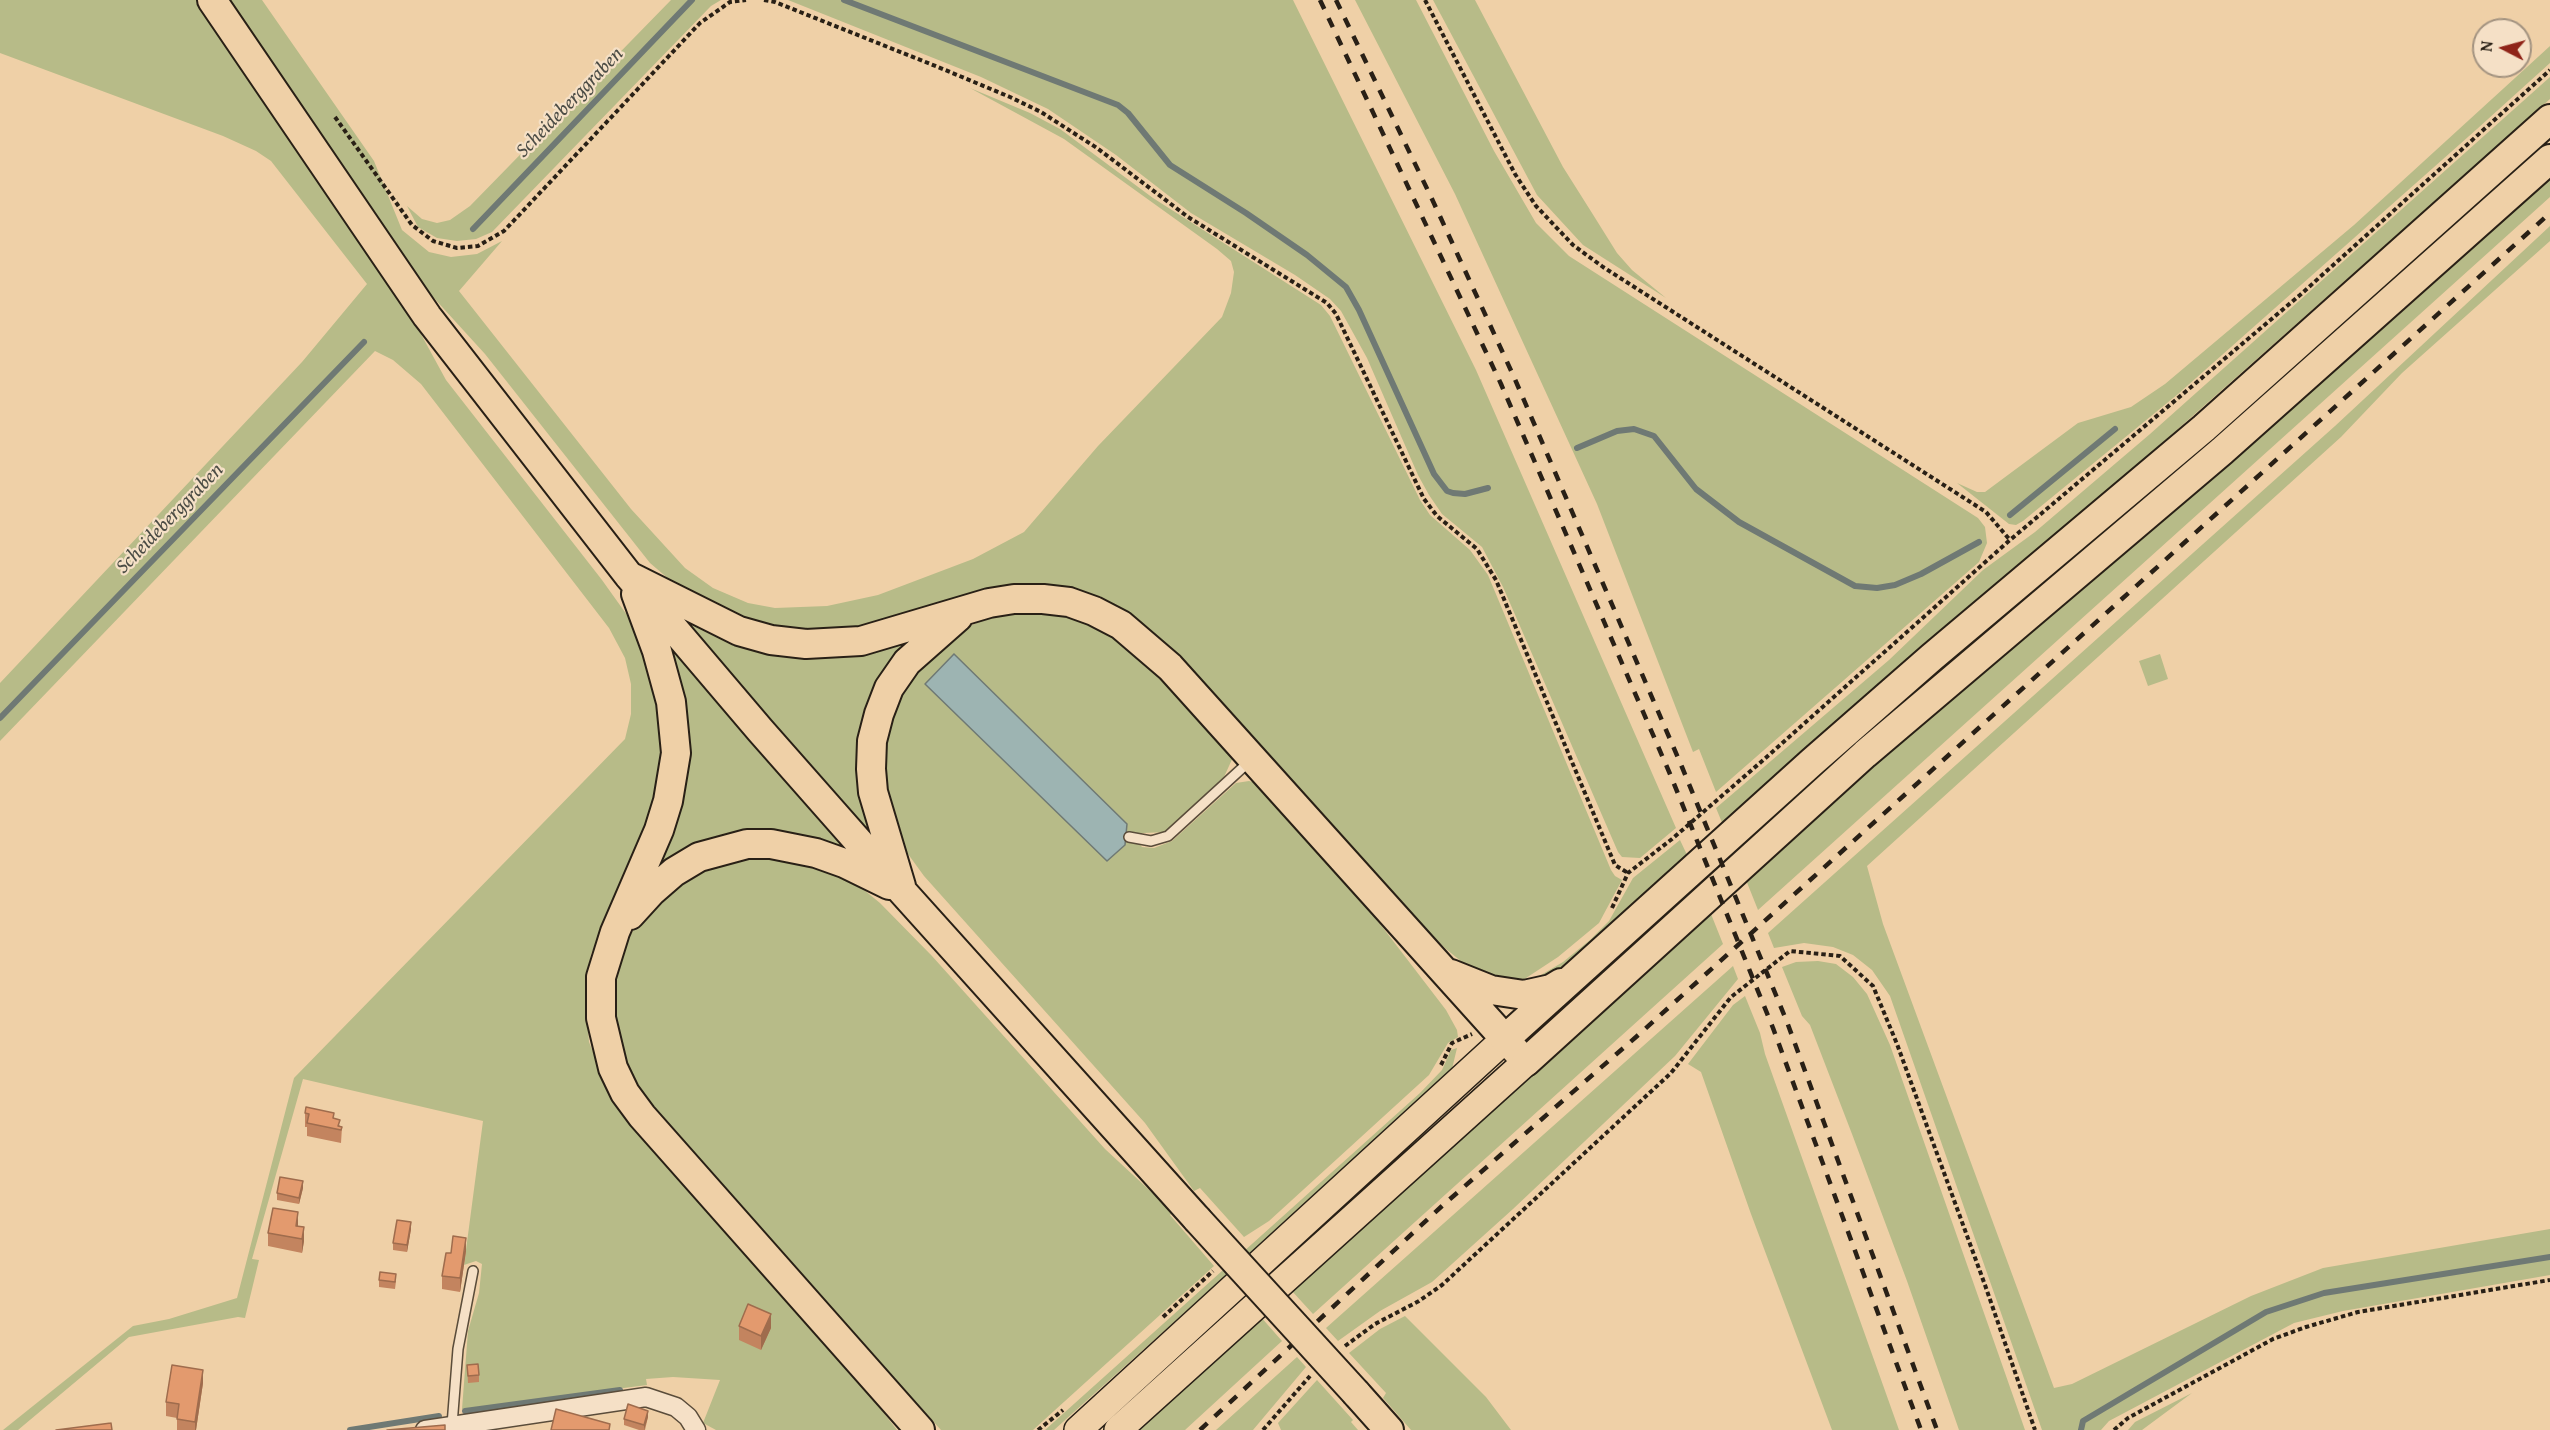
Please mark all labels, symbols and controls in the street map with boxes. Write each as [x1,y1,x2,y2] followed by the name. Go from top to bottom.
[2472,18,2532,78] north arrow
[2474,40,2499,53] text: N
[511,43,629,163] water label: Scheideberggraben
[111,459,229,579] water label: Scheideberggraben

